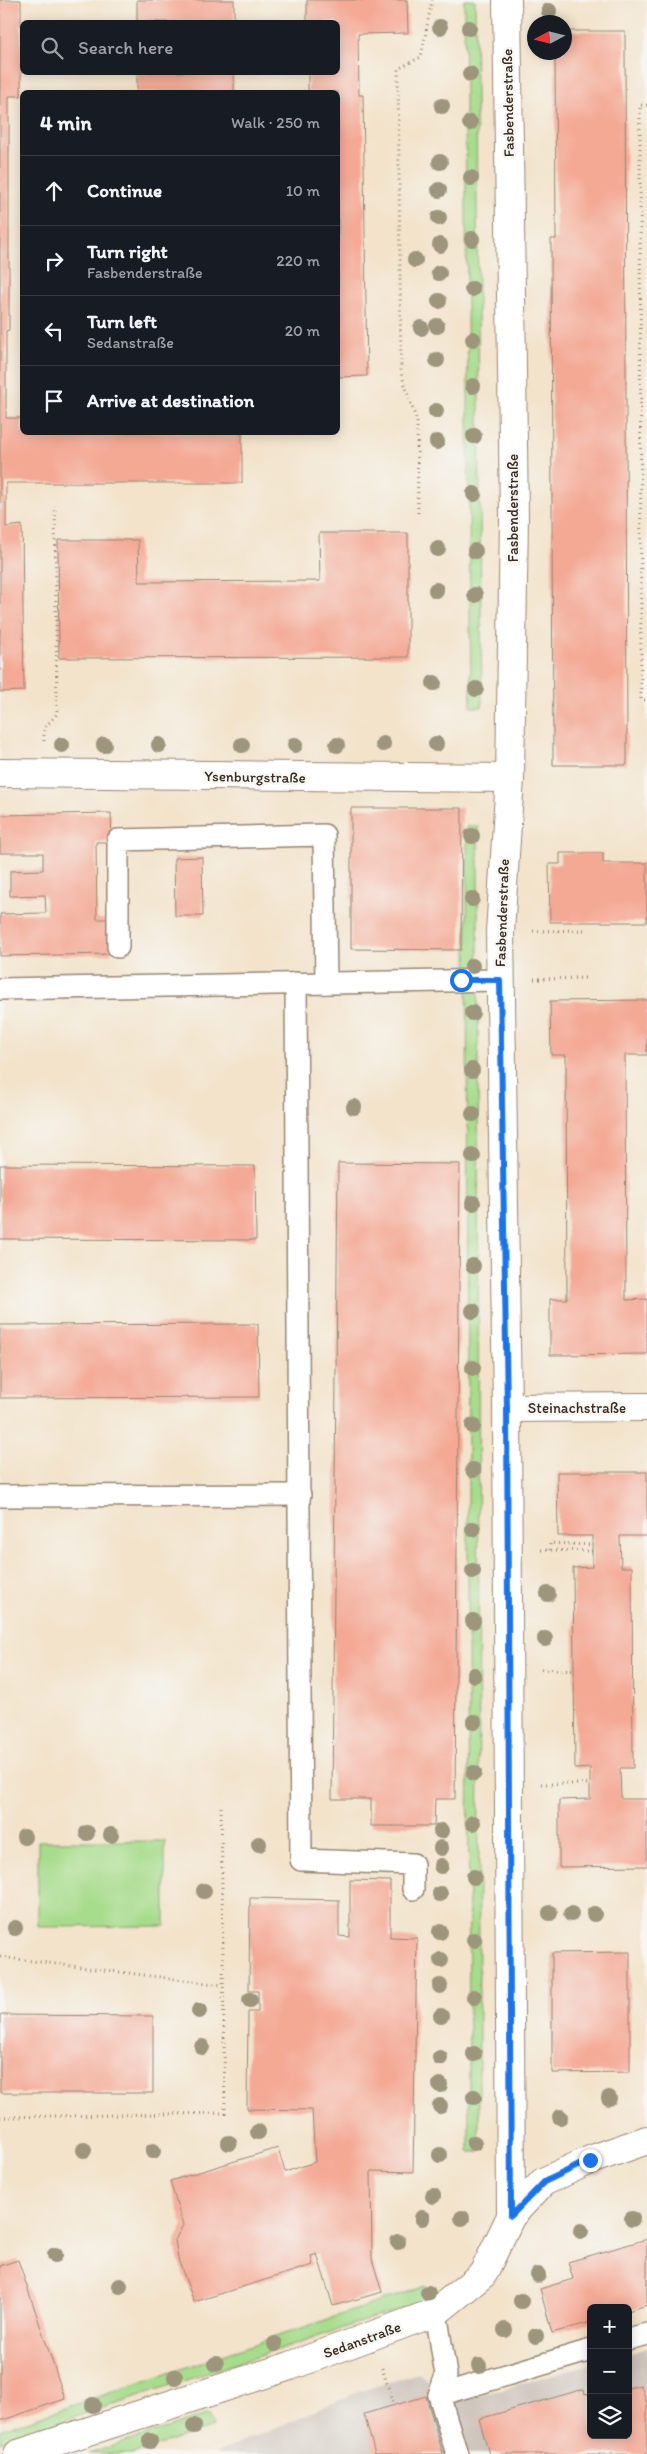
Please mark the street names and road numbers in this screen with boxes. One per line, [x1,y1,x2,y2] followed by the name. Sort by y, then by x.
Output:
[498,49,518,157] street label: Fasbenderstraße
[504,454,522,562] street label: Fasbenderstraße
[204,767,306,787] street label: Ysenburgstraße
[491,858,513,968] street label: Fasbenderstraße
[528,1399,626,1417] street label: Steinachstraße
[321,2318,403,2362] street label: Sedanstraße

